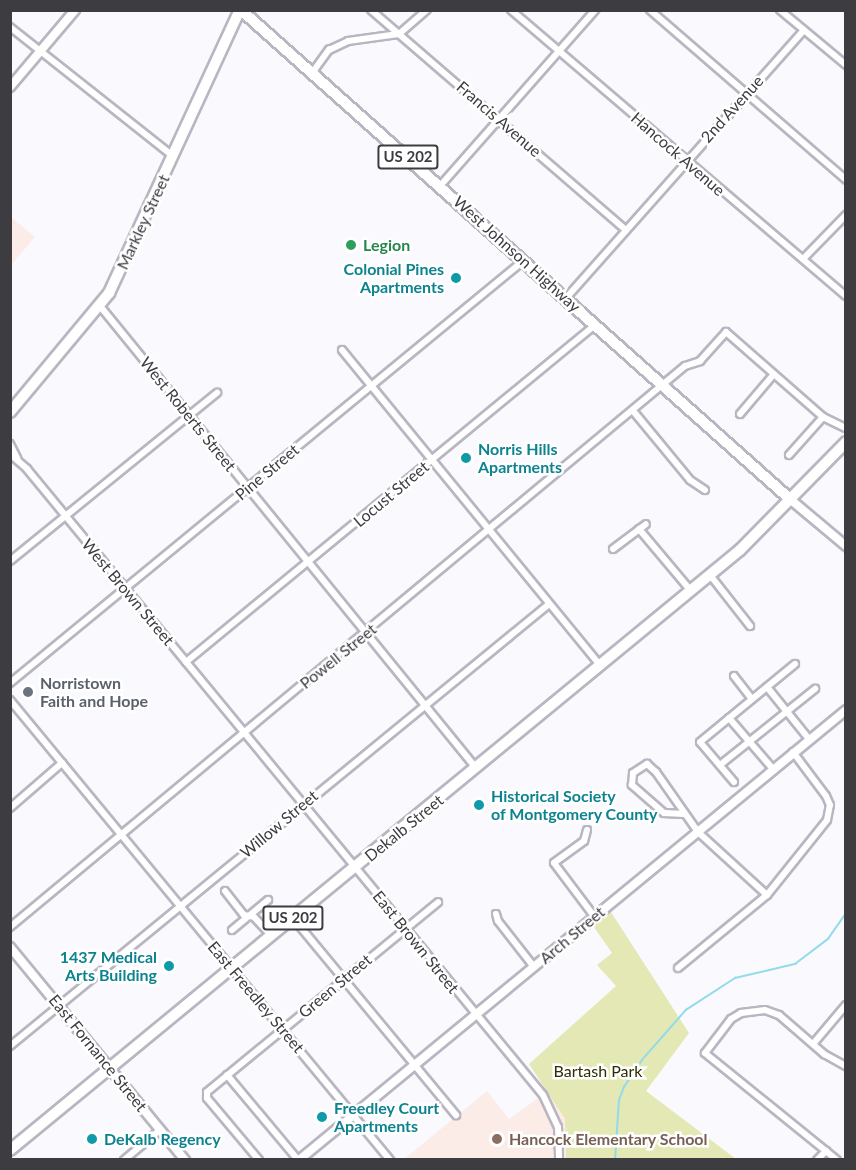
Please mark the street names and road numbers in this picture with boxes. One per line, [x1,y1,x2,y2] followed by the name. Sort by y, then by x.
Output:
[697,71,767,147] street label: 2nd Avenue
[453,77,545,161] street label: Francis Avenue
[627,108,729,200] street label: Hancock Avenue
[376,145,440,169] road number: US 202
[113,171,173,273] street label: Markley Street
[449,192,585,316] street label: West Johnson Highway
[136,353,240,475] street label: West Roberts Street
[231,440,303,504] street label: Pine Street
[350,457,432,531] street label: Locust Street
[78,535,178,649] street label: West Brown Street
[296,619,380,693] street label: Powell Street
[236,786,322,862] street label: Willow Street
[361,790,447,866] street label: Dekalb Street
[369,887,463,997] street label: East Brown Street
[536,902,608,968] street label: Arch Street
[262,906,324,930] road number: US 202
[204,937,308,1057] street label: East Freedley Street
[295,950,375,1022] street label: Green Street
[45,991,151,1115] street label: East Fornance Street

